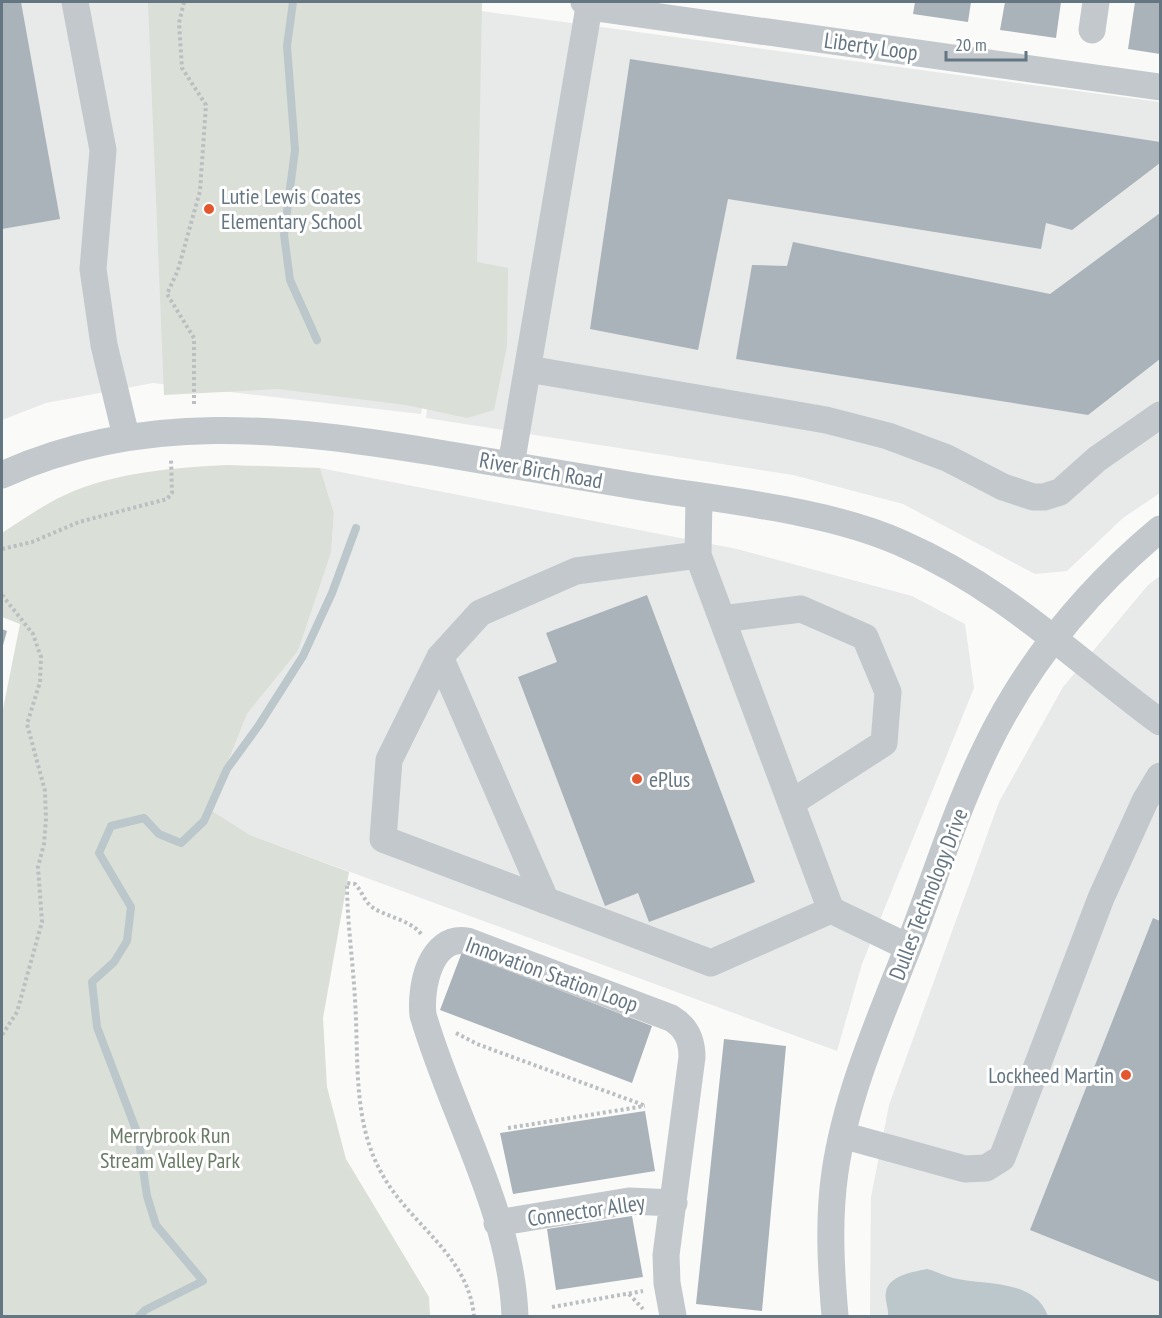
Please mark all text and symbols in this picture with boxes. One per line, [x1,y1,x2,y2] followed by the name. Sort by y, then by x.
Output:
[946,24,1026,62] scale bar
[822,26,920,66] street label: Liberty Loop
[955,33,987,56] text: 20 m
[221,182,363,235] place label: Lutie Lewis Coates Elementary School
[202,202,216,216] marker: Lutie Lewis Coates Elementary School
[477,445,605,495] street label: River Birch Road
[649,765,690,793] place label: ePlus
[630,772,644,786] marker: ePlus
[882,804,974,984] street label: Dulles Technology Drive
[462,930,642,1018] street label: Innovation Station Loop
[988,1061,1114,1089] place label: Lockheed Martin
[1119,1068,1133,1082] marker: Lockheed Martin
[100,1121,240,1174] park label: Merrybrook Run Stream Valley Park
[526,1188,647,1232] street label: Connector Alley

